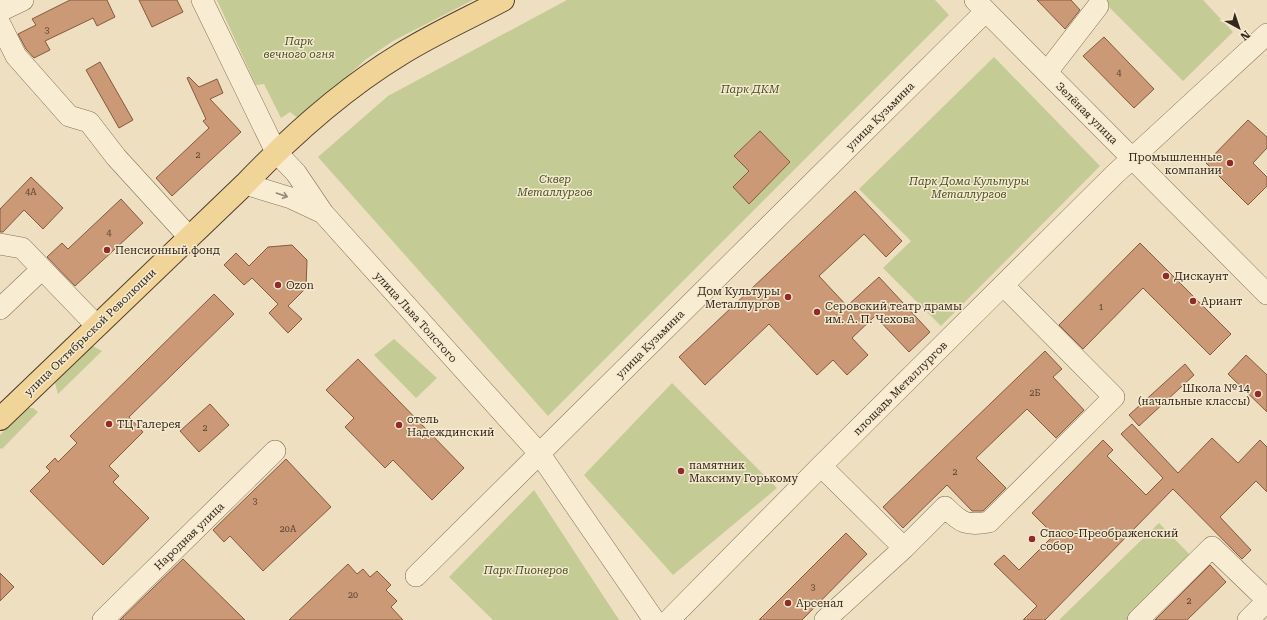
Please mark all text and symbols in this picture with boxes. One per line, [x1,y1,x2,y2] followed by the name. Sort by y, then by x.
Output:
[1219,8,1259,48] north arrow
[44,25,50,35] house number: 3
[1237,28,1253,43] text: N
[263,35,335,61] park label: Парк вечного огня
[1116,68,1122,78] house number: 4
[844,80,917,153] street label: улица Кузьмина
[1053,80,1120,147] street label: Зелёная улица
[720,83,780,96] park label: Парк ДКМ
[195,150,201,160] house number: 2
[1129,151,1222,177] place label: Промышленные компании
[1225,158,1235,168] marker: Промышленные компании
[516,173,593,199] park label: Сквер Металлургов
[908,175,1030,201] park label: Парк Дома Культуры Металлургов
[25,187,37,197] house number: 4А
[276,192,289,199] one-way arrow
[106,228,112,238] house number: 4
[115,244,220,257] place label: Пенсионный фонд
[102,245,112,255] marker: Пенсионный фонд
[22,266,159,399] street label: улица Октябрьской Революции
[372,269,460,365] street label: улица Льва Толстого
[1174,270,1228,283] place label: Дискаунт
[1161,271,1171,281] marker: Дискаунт
[286,279,314,292] place label: Ozon
[273,280,283,290] marker: Ozon
[697,285,780,311] place label: Дом Культуры Металлургов
[783,292,793,302] marker: Дом Культуры Металлургов
[1201,295,1243,308] place label: Ариант
[1188,296,1198,306] marker: Ариант
[825,300,962,326] place label: Серовский театр драмы им. А. П. Чехова
[1098,302,1104,312] house number: 1
[812,307,822,317] marker: Серовский театр драмы им. А. П. Чехова
[614,308,687,381] street label: улица Кузьмина
[851,339,950,438] street label: площадь Металлургов
[1138,382,1251,408] place label: Школа №14 (начальные классы)
[1030,388,1041,398] house number: 2Б
[1253,389,1263,399] marker: Школа №14 (начальные классы)
[407,413,494,439] place label: отель Надеждинский
[117,418,181,431] place label: ТЦ Галерея
[104,419,114,429] marker: ТЦ Галерея
[394,420,404,430] marker: отель Надеждинский
[202,423,208,433] house number: 2
[689,459,799,485] place label: памятник Максиму Горькому
[676,466,686,476] marker: памятник Максиму Горькому
[952,467,958,477] house number: 2
[252,496,258,506] house number: 3
[152,500,227,573] street label: Народная улица
[280,524,297,534] house number: 20А
[1040,527,1178,553] place label: Спасо-Преображенский собор
[1027,534,1037,544] marker: Спасо-Преображенский собор
[483,564,568,577] park label: Парк Пионеров
[810,582,816,592] house number: 3
[348,590,358,600] house number: 20
[1186,596,1192,606] house number: 2
[796,597,843,610] place label: Арсенал
[783,598,793,608] marker: Арсенал

